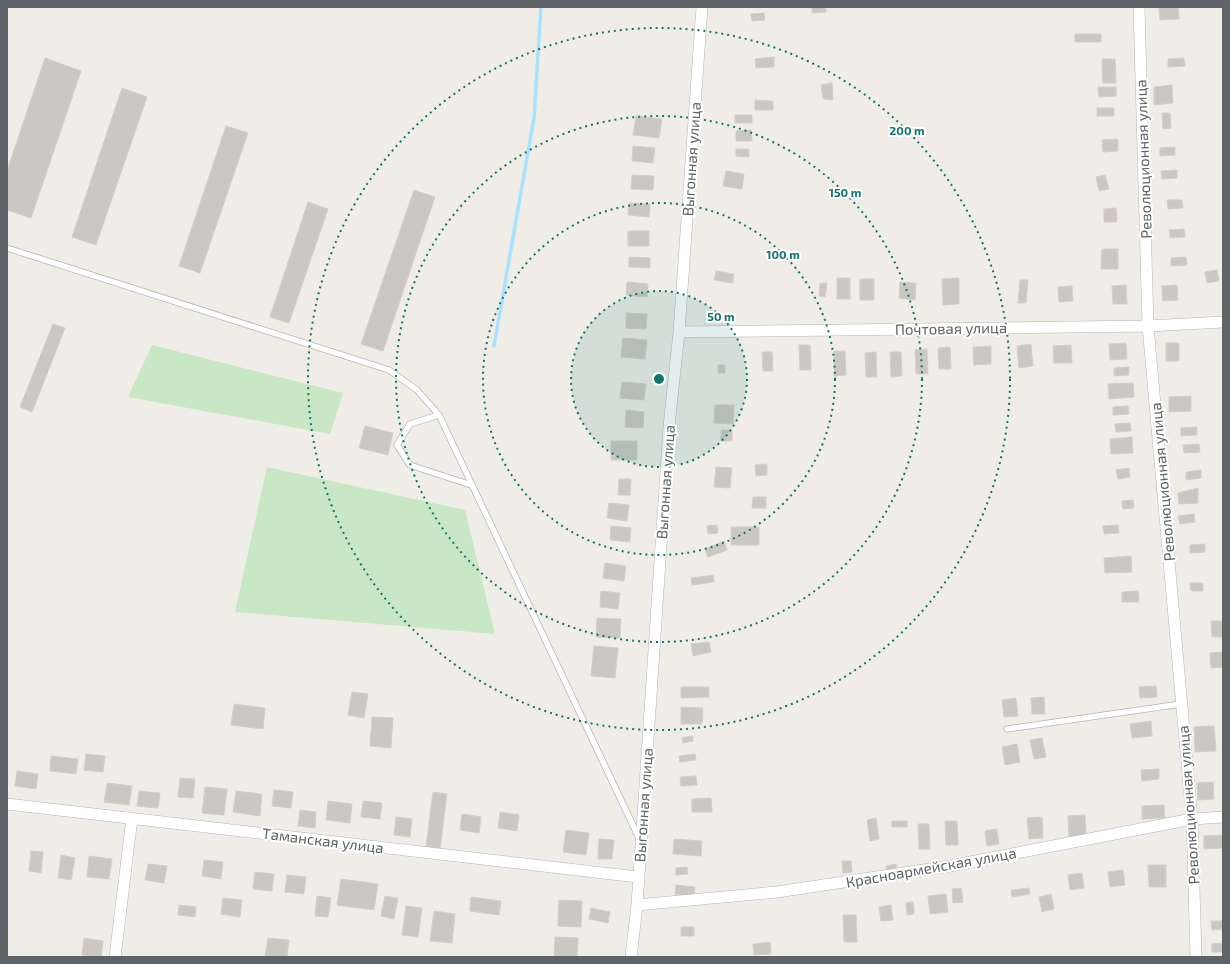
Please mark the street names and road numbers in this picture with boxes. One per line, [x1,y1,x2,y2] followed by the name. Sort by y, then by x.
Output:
[1131,79,1156,239] street label: Революционная улица
[678,101,705,217] street label: Выгонная улица
[895,318,1007,339] street label: Почтовая улица
[1146,402,1179,562] street label: Революционная улица
[652,424,679,540] street label: Выгонная улица
[1173,725,1204,885] street label: Революционная улица
[630,747,657,863] street label: Выгонная улица
[261,824,385,857] street label: Таманская улица
[844,843,1018,892] street label: Красноармейская улица

